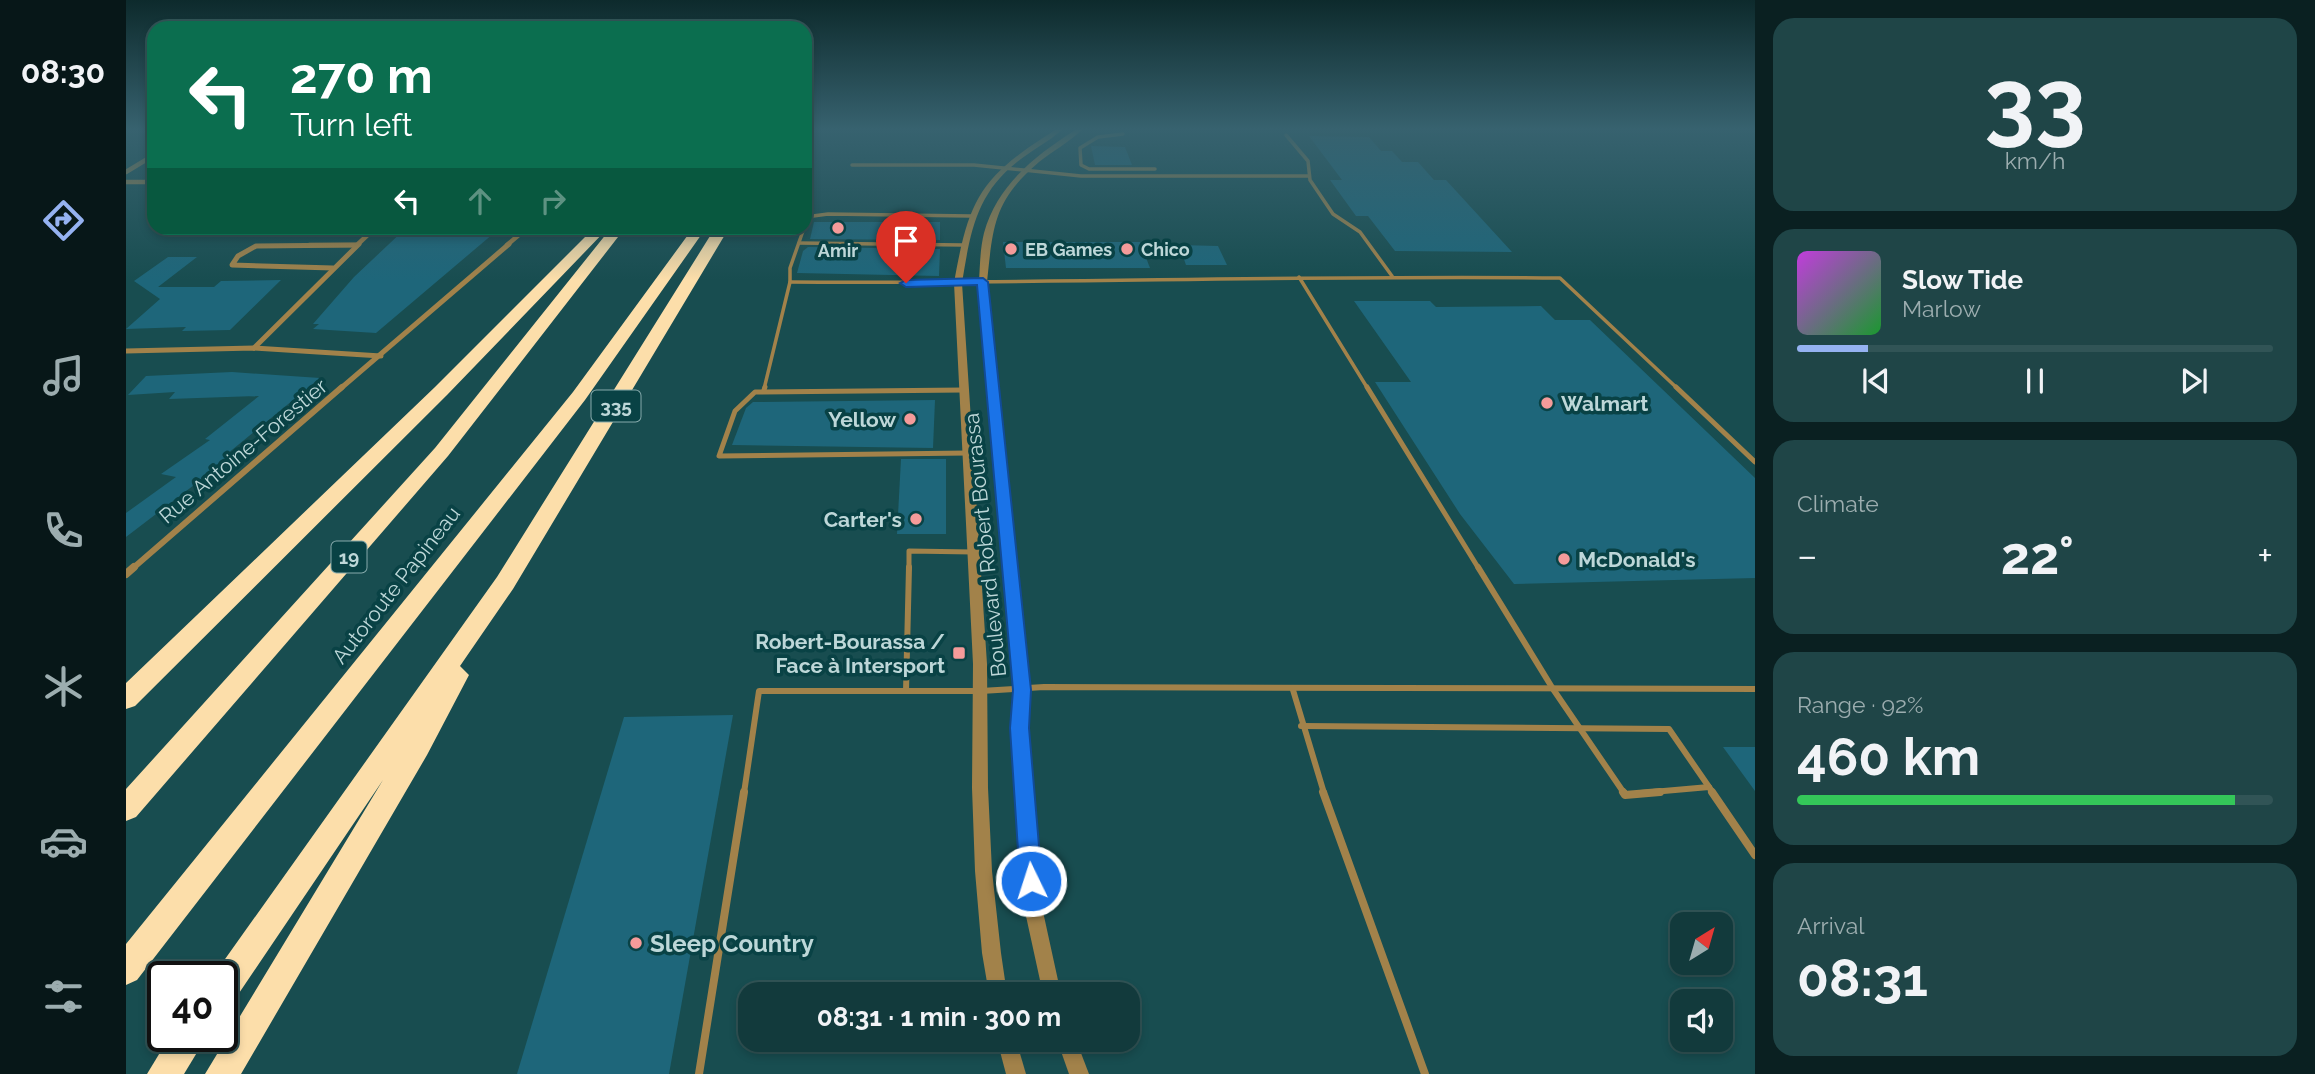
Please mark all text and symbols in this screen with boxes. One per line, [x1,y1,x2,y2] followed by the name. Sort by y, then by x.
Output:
[290,47,433,104] text: 270 m
[1984,48,2086,155] text: 33
[175,49,266,140] icon: left
[21,53,105,90] text: 08:30
[290,106,412,143] text: Turn left
[2005,147,2065,174] text: km/h
[388,182,426,220] icon: left
[461,182,499,220] icon: ahead
[534,182,572,220] icon: right
[39,196,88,245] icon: directions
[876,211,936,283] pin
[830,220,846,236] marker: Amir
[887,222,925,260] icon: arrive
[1025,239,1112,260] place label: EB Games
[1141,239,1190,260] place label: Chico
[818,240,858,261] place label: Amir
[1003,241,1019,257] marker: EB Games
[1119,241,1135,257] marker: Chico
[1902,265,2023,295] text: Slow Tide
[1902,295,1981,322] text: Marlow
[39,351,88,400] icon: music
[1857,362,1895,400] icon: previous
[2016,362,2054,400] icon: pause
[2175,362,2213,400] icon: next
[154,373,333,529] street label: Rue Antoine-Forestier
[592,390,640,422] road number: 335
[1561,391,1648,416] place label: Walmart
[1539,395,1555,411] marker: Walmart
[828,407,896,432] place label: Yellow
[902,411,918,427] marker: Yellow
[959,412,1011,678] street label: Boulevard Robert Bourassa
[1797,490,1879,517] text: Climate
[327,501,465,669] street label: Autoroute Papineau
[39,506,88,555] icon: phone
[824,507,902,532] place label: Carter's
[908,511,924,527] marker: Carter's
[2001,525,2074,586] text: 22°
[1797,533,1817,578] text: −
[2257,533,2273,578] text: +
[332,542,367,572] road number: 19
[1578,547,1696,572] place label: McDonald's
[1556,551,1572,567] marker: McDonald's
[755,629,945,678] place label: Robert-Bourassa / Face à Intersport
[951,645,967,661] marker: Robert-Bourassa / Face à Intersport
[39,662,88,711] icon: climate
[1797,691,1923,718] text: Range · 92%
[1797,726,1980,787] text: 460 km
[39,817,88,866] icon: car
[994,844,1068,918] position arrow
[1670,912,1732,975] north arrow
[1670,912,1733,1052] map controls
[1797,912,1864,939] text: Arrival
[650,929,814,958] place label: Sleep Country
[628,935,644,951] marker: Sleep Country
[1797,947,1928,1008] text: 08:31
[147,961,238,1052] speed limit sign: 40
[39,972,88,1021] icon: filters
[1670,989,1733,1052] button: sound
[817,1002,1061,1032] text: 08:31 · 1 min · 300 m

